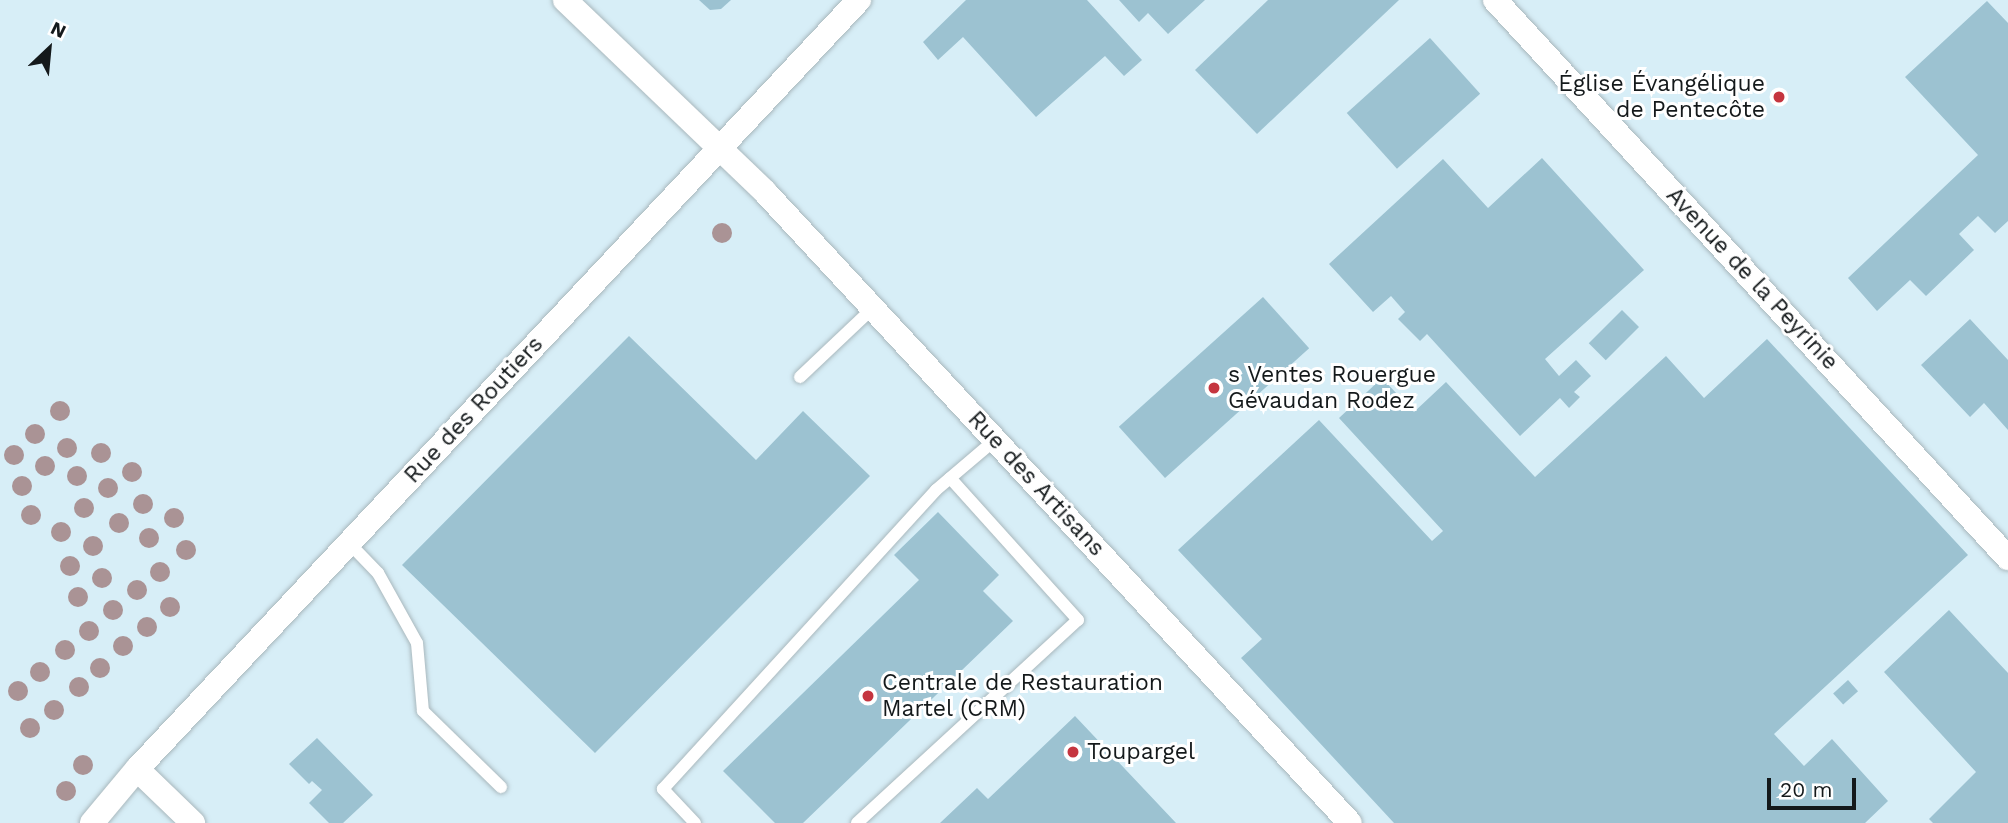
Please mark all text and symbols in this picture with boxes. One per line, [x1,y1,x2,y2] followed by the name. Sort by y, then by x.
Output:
[14,14,84,84] north arrow
[47,16,70,43] text: N
[1558,70,1765,124] place label: Église Évangélique de Pentecôte
[1771,89,1787,105] marker: Église Évangélique de Pentecôte
[1660,182,1844,376] street label: Avenue de la Peyrinie
[399,331,549,489] street label: Rue des Routiers
[1228,361,1437,415] place label: s Ventes Rouergue Gévaudan Rodez
[1206,380,1222,396] marker: s Ventes Rouergue Gévaudan Rodez
[961,405,1111,563] street label: Rue des Artisans
[882,669,1163,723] place label: Centrale de Restauration Martel (CRM)
[860,688,876,704] marker: Centrale de Restauration Martel (CRM)
[1087,738,1195,766] place label: Toupargel
[1065,744,1081,760] marker: Toupargel
[1770,764,1859,808] scale bar
[1780,777,1832,802] text: 20 m

